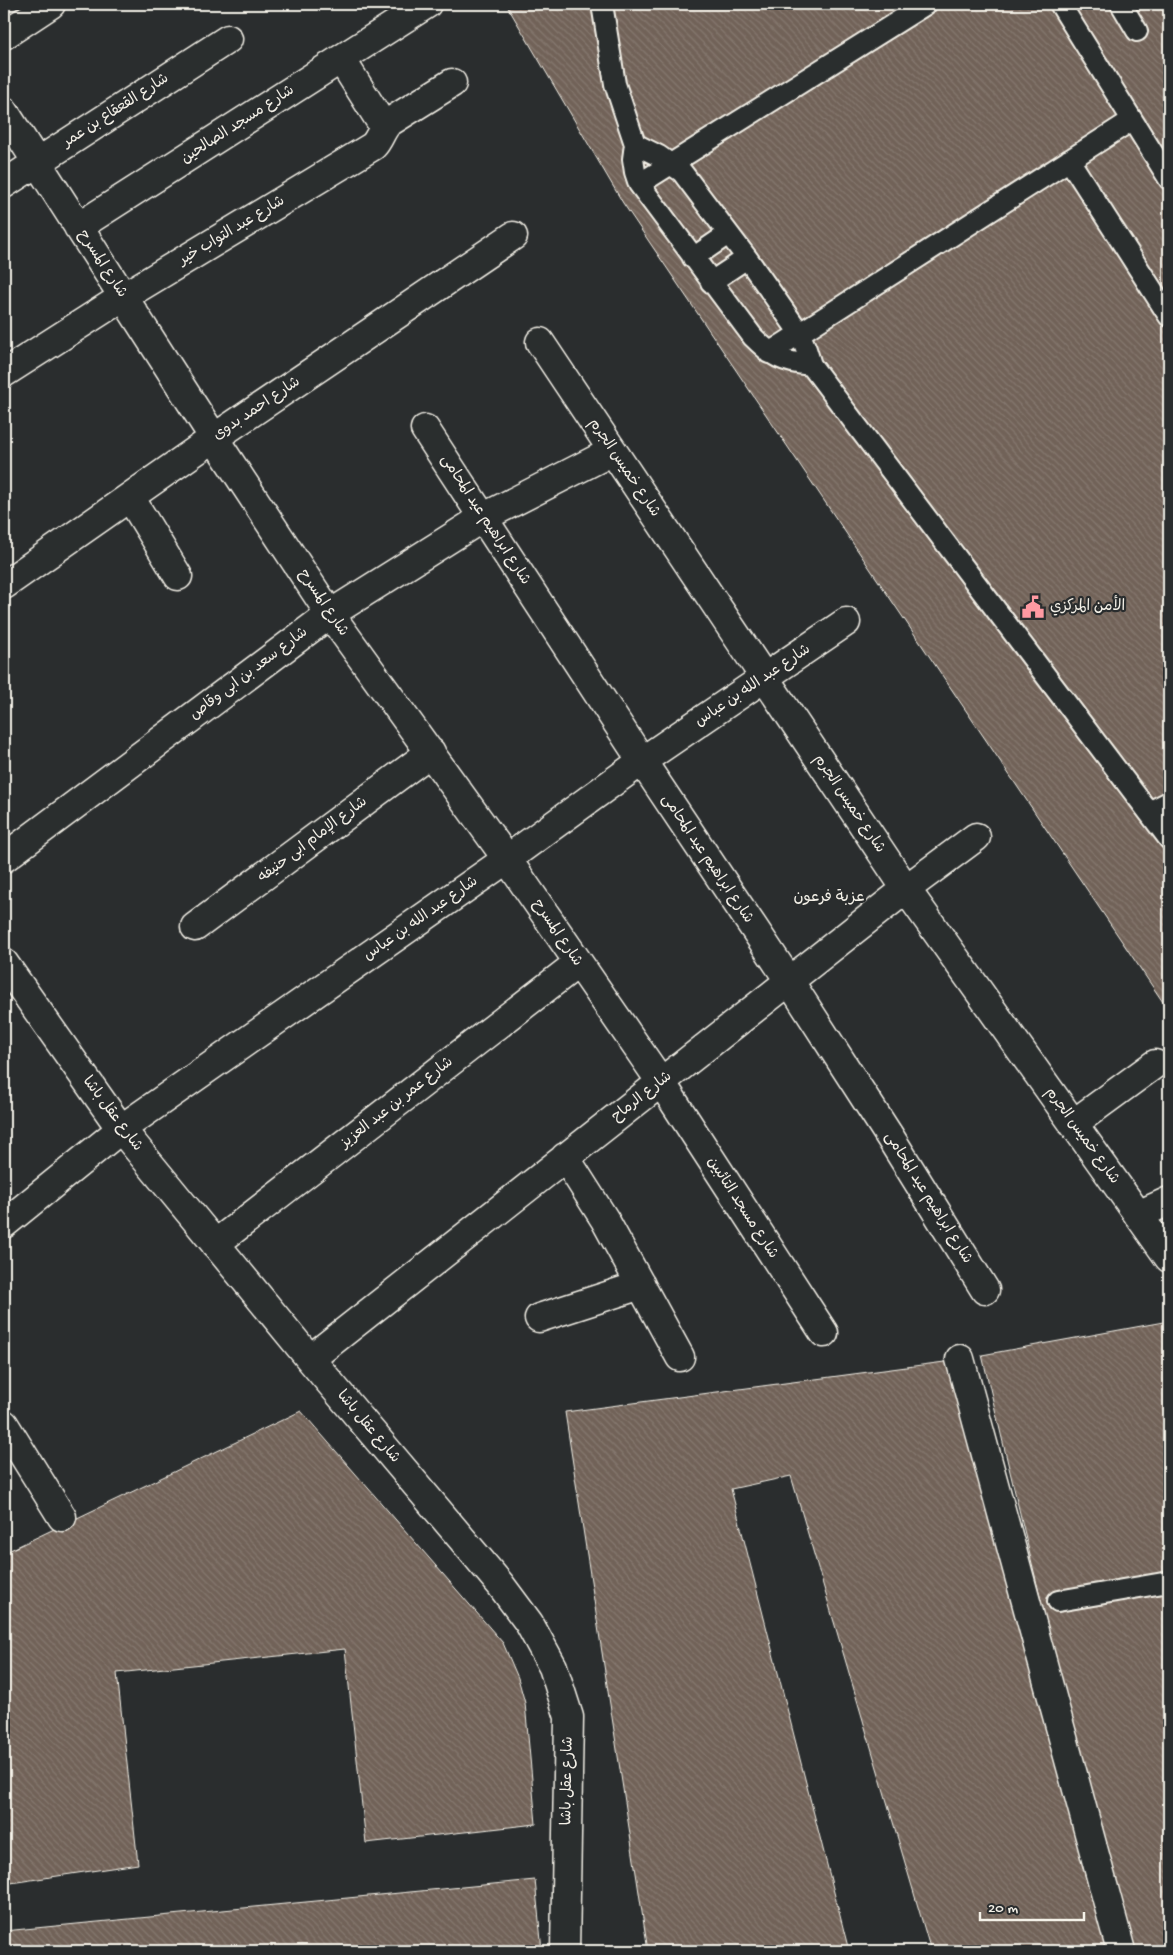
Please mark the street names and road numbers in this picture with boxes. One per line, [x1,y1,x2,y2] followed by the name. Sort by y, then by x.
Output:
[58,70,172,153] street label: شارع القعقاع بن عمر
[178,82,298,168] street label: شارع مسجد الصالحين
[174,192,288,271] street label: شارع عبد التواب خير
[73,227,131,301] street label: شارع المسرح
[210,373,304,445] street label: شارع احمد بدوى
[584,415,664,521] street label: شارع خميس الجرم
[435,451,534,589] street label: شارع ابراهيم عيد المحامى
[294,566,352,640] street label: شارع المسرح
[186,624,312,724] street label: شارع سعد بن ابى وقاص
[692,641,814,731] street label: شارع عبد الله بن عباس
[809,751,889,857] street label: شارع خميس الجرم
[656,791,757,928] street label: شارع ابراهيم عيد المحامى
[255,793,371,887] street label: شارع الإمام ابى حنيفه
[360,873,482,965] street label: شارع عبد الله بن عباس
[528,896,586,970] street label: شارع المسرح
[335,1053,457,1154] street label: شارع عمر بن عبد العزيز
[608,1068,676,1126] street label: شارع الرماح
[78,1073,146,1155] street label: شارع عقل باشا
[1041,1084,1123,1188] street label: شارع خميس الجرم
[879,1129,976,1268] street label: شارع ابراهيم عيد المحامى
[702,1154,782,1262] street label: شارع مسجد التائبين
[332,1387,404,1467] street label: شارع عقل باشا
[558,1736,578,1826] street label: شارع عقل باشا

